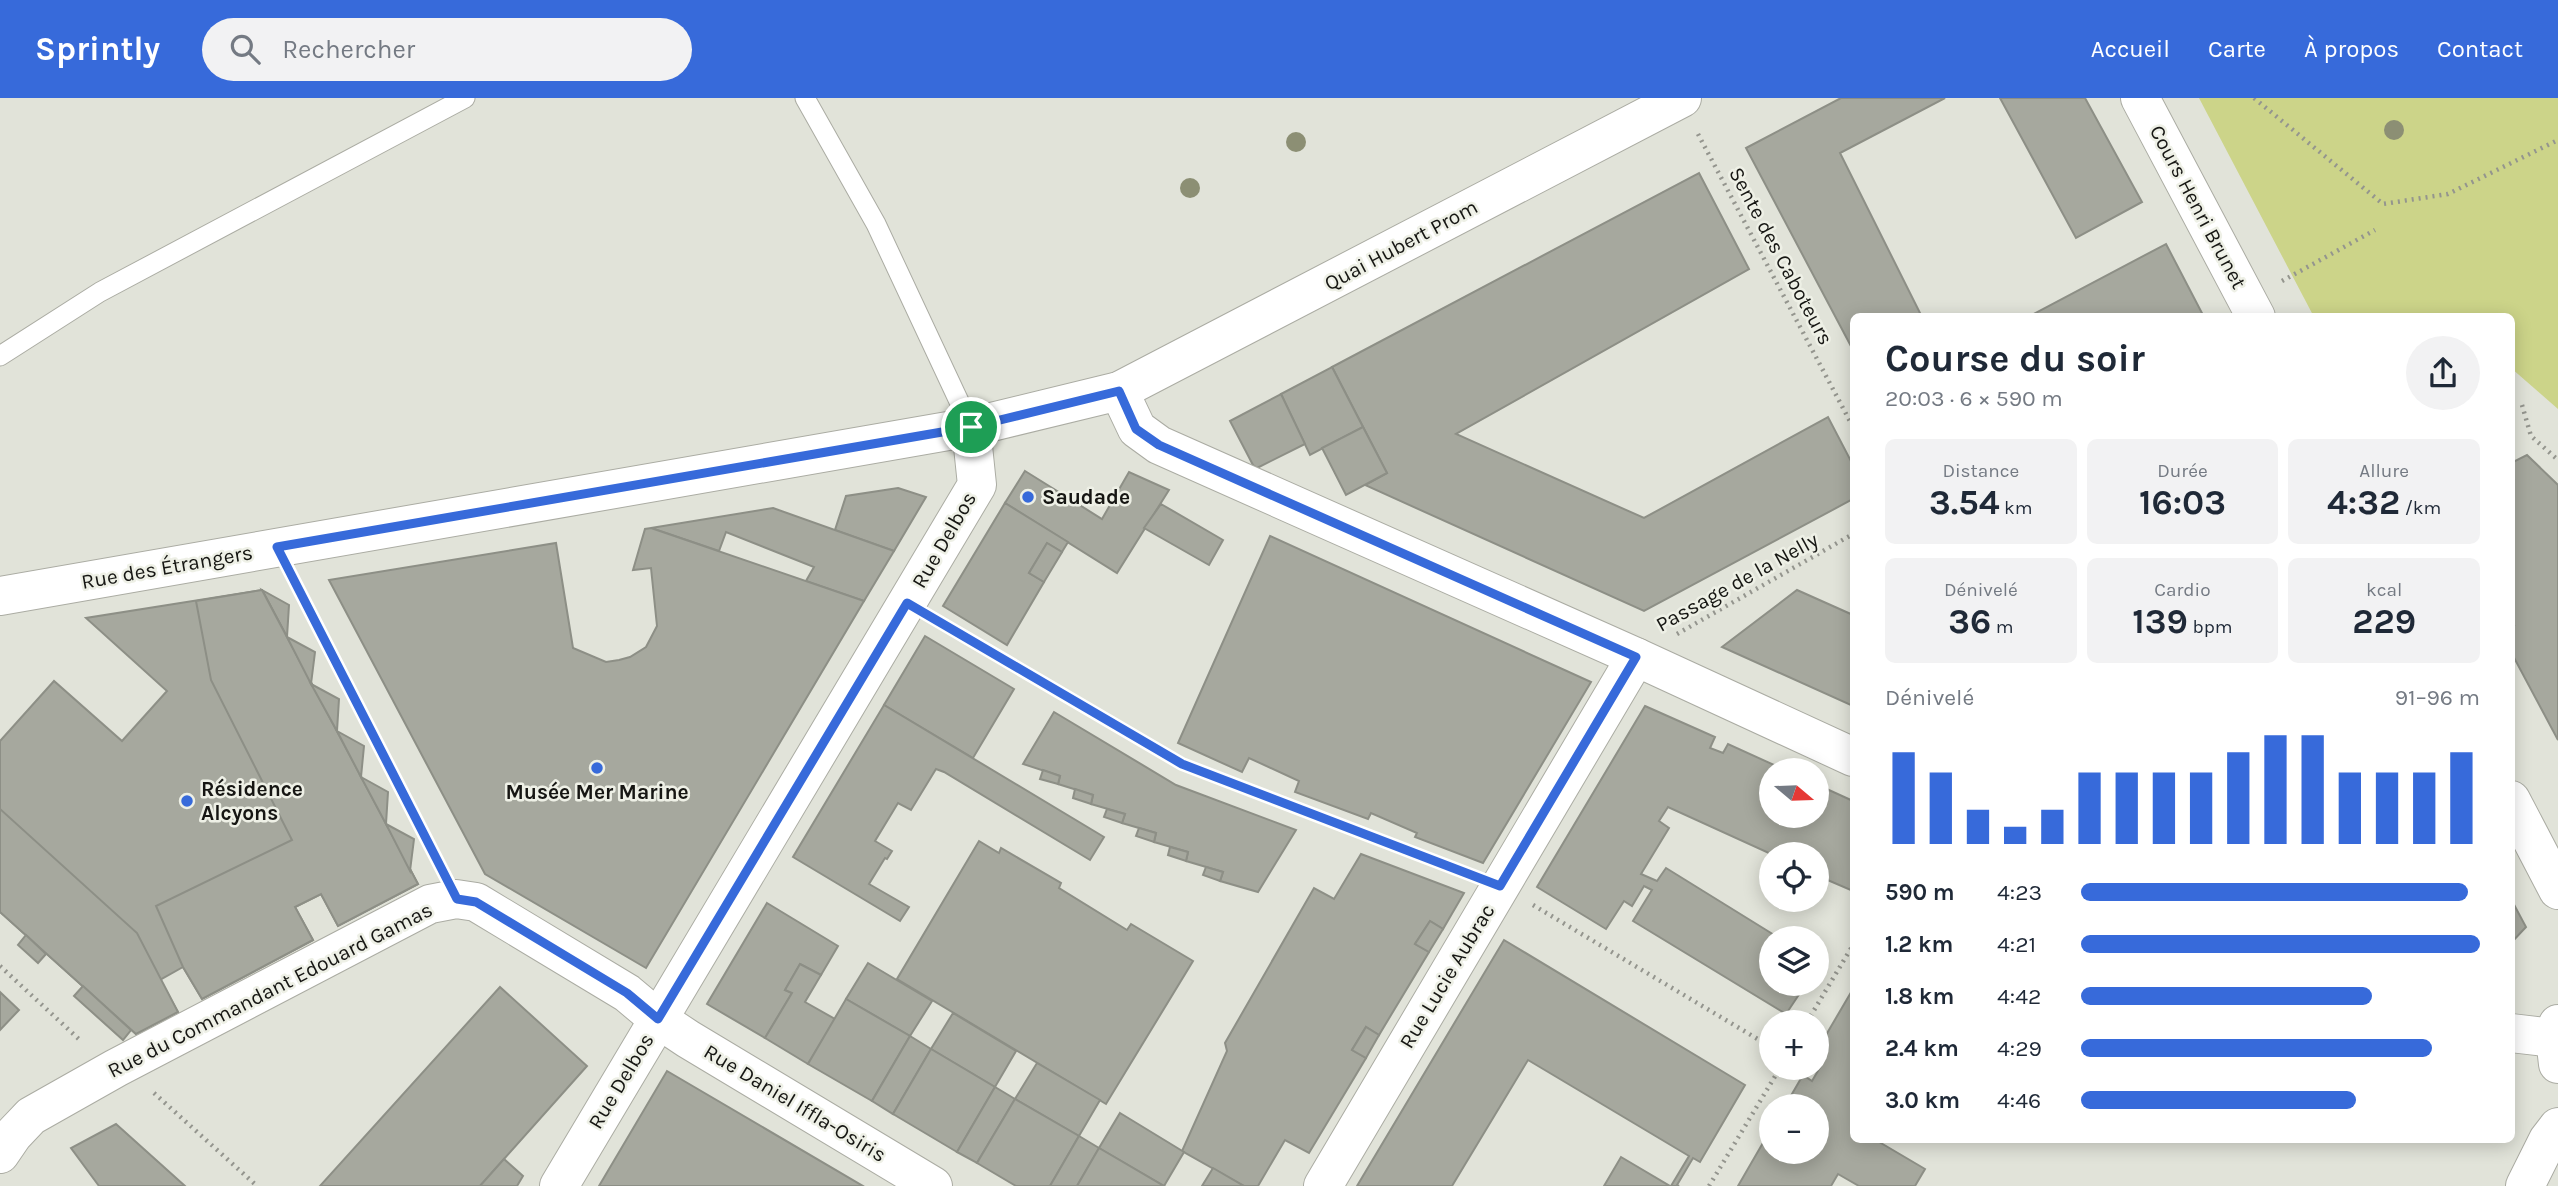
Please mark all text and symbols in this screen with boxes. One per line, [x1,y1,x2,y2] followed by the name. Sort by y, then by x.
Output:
[202,18,692,81] search box
[35,30,160,68] text: Sprintly
[226,30,264,68] icon: search
[282,34,415,65] text: Rechercher
[2091,35,2170,63] text: Accueil
[2208,35,2266,63] text: Carte
[2304,35,2399,63] text: À propos
[2437,35,2523,63] text: Contact
[2145,121,2251,293] street label: Cours Henri Brunet
[1724,163,1838,349] street label: Sente des Caboteurs
[1320,194,1482,296] street label: Quai Hubert Prom
[1885,336,2145,381] text: Course du soir
[2406,336,2480,410] button: share
[1885,385,2063,412] text: 20:03 · 6 × 590 m
[941,397,1001,457] pin
[952,408,990,446] icon: arrive
[1942,460,2019,482] text: Distance
[2157,460,2208,482] text: Durée
[2359,460,2409,482] text: Allure
[1929,482,2000,523] text: 3.54
[2139,482,2226,523] text: 16:03
[2327,482,2400,523] text: 4:32
[1042,485,1130,509] place label: Saudade
[907,488,981,592] street label: Rue Delbos
[1020,489,1036,505] marker: Saudade
[2000,497,2033,519] text: km
[2400,497,2441,519] text: /km
[1652,527,1823,637] street label: Passage de la Nelly
[80,540,254,594] street label: Rue des Étrangers
[1944,579,2018,601] text: Dénivelé
[2154,579,2211,601] text: Cardio
[2366,579,2402,601] text: kcal
[1948,601,1991,642] text: 36
[2132,601,2188,642] text: 139
[2352,601,2416,642] text: 229
[1991,616,2013,638] text: m
[2188,616,2233,638] text: bpm
[1885,684,1974,711] text: Dénivelé
[2395,684,2480,711] text: 91–96 m
[1759,758,1829,828] north arrow
[1759,758,1829,1164] map controls
[589,760,605,776] marker: Musée Mer Marine
[201,777,303,825] place label: Résidence Alcyons
[505,780,689,804] place label: Musée Mer Marine
[179,793,195,809] marker: Résidence Alcyons
[1759,842,1829,912] button: locate
[1885,879,1955,906] text: 590 m
[1997,879,2042,906] text: 4:23
[104,897,436,1083] street label: Rue du Commandant Edouard Gamas
[1394,900,1500,1052] street label: Rue Lucie Aubrac
[1759,926,1829,996] button: layers
[1885,931,1953,958] text: 1.2 km
[1997,931,2036,958] text: 4:21
[1885,983,1954,1010] text: 1.8 km
[1997,983,2041,1010] text: 4:42
[1759,1010,1829,1080] button: +
[583,1029,659,1133] street label: Rue Delbos
[1885,1035,1959,1062] text: 2.4 km
[1997,1035,2042,1062] text: 4:29
[700,1039,890,1167] street label: Rue Daniel Iffla-Osiris
[1885,1087,1960,1114] text: 3.0 km
[1997,1087,2041,1114] text: 4:46
[1759,1094,1829,1164] button: −

